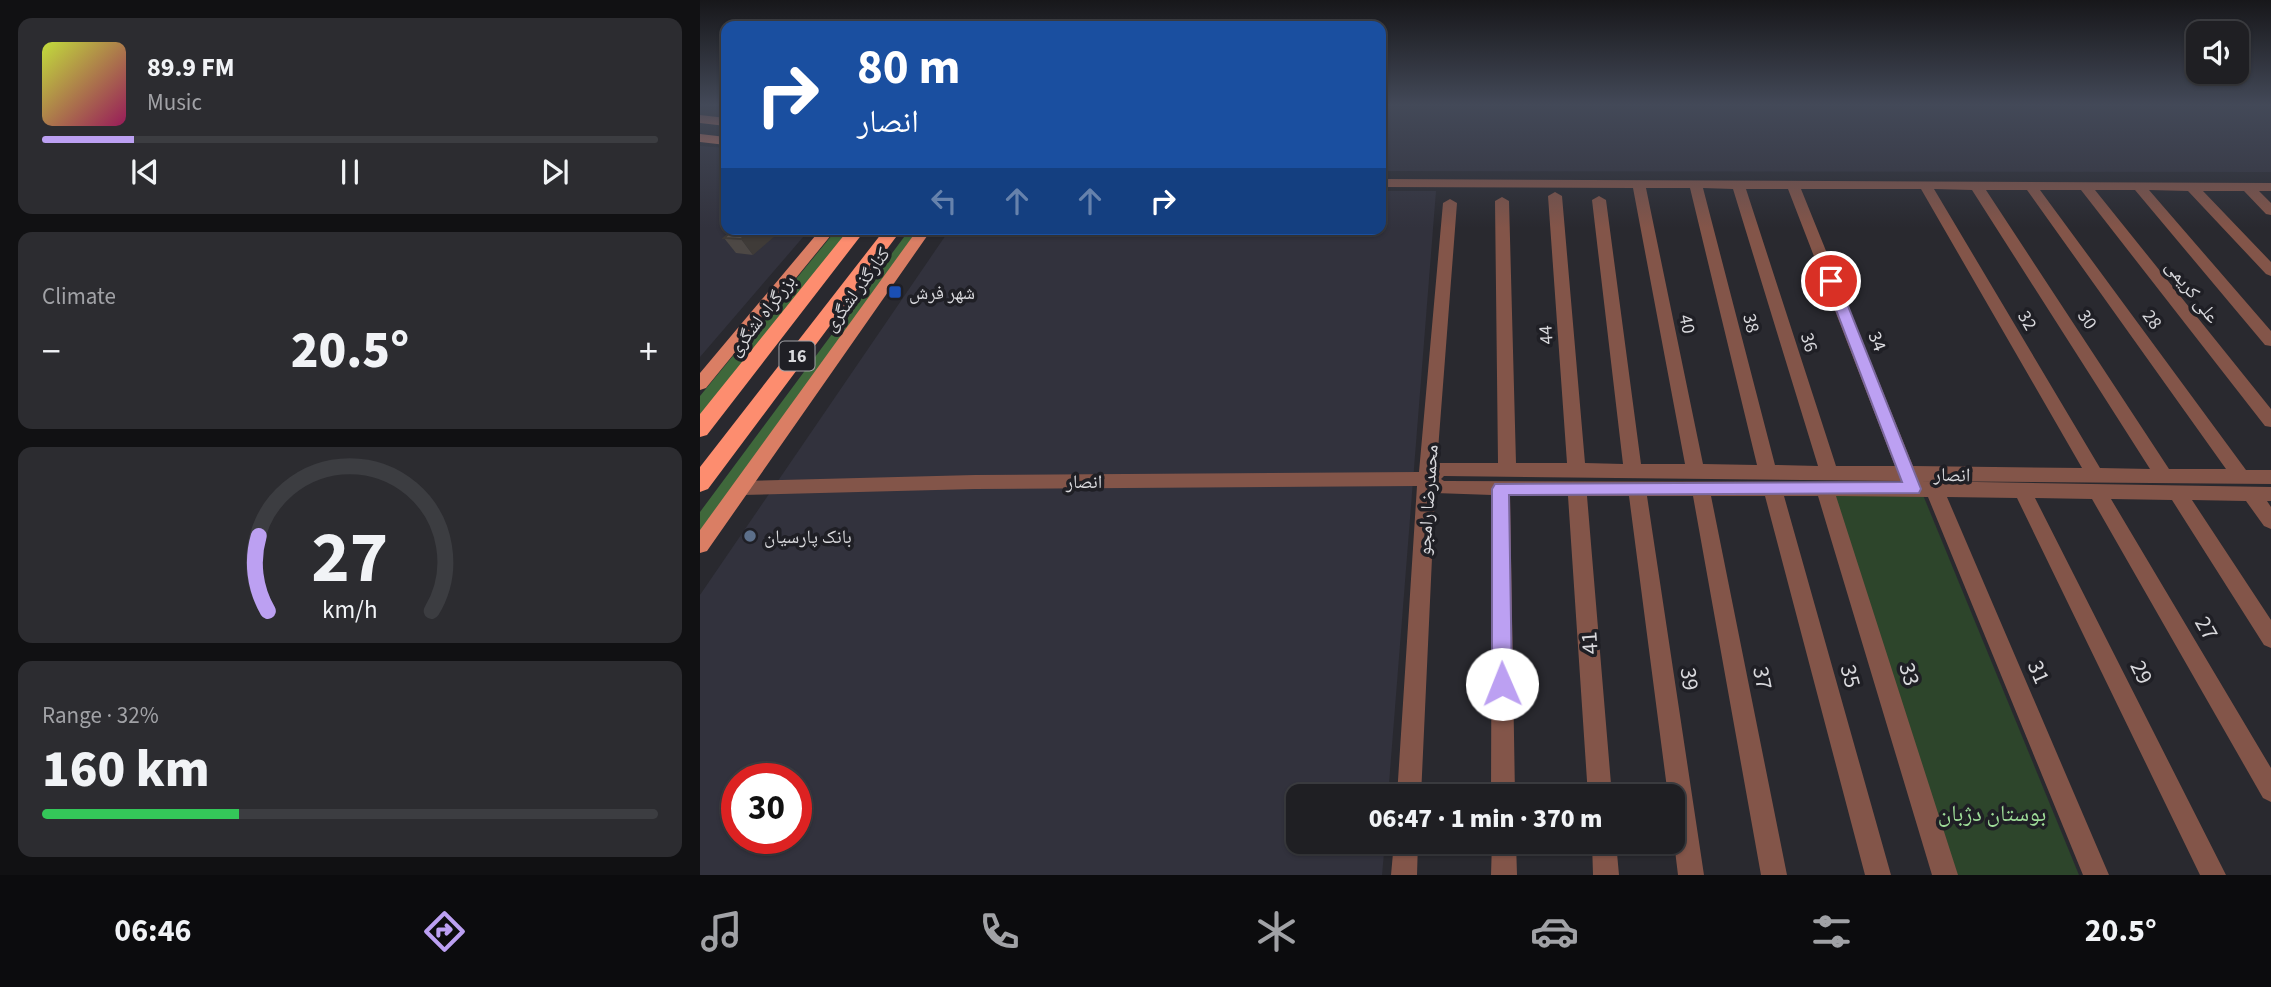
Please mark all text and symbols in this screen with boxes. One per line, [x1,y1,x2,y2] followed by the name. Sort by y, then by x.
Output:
[2186,21,2249,84] map controls
[2186,21,2249,84] button: sound
[857,33,961,103] text: 80 m
[147,49,235,86] text: 89.9 FM
[742,49,833,140] icon: right
[147,86,202,119] text: Music
[857,99,919,145] text: انصار
[126,153,164,191] icon: previous
[331,153,369,191] icon: pause
[536,153,574,191] icon: next
[925,182,963,220] icon: left
[998,182,1036,220] icon: ahead
[1071,182,1109,220] icon: ahead
[1144,182,1182,220] icon: right
[817,242,897,338] street label: کنارگذر لشگری
[1801,251,1861,311] pin
[2158,254,2226,330] street label: علی کریمی
[1812,262,1850,300] icon: arrive
[722,270,803,362] street label: بزرگراه لشگری
[42,280,116,313] text: Climate
[909,280,975,307] place label: شهر فرش
[887,284,903,300] marker: شهر فرش
[2135,304,2168,335] street label: 28
[2070,305,2103,335] street label: 30
[2010,306,2043,336] street label: 32
[1735,311,1766,336] street label: 38
[1671,312,1702,336] street label: 40
[291,314,409,388] text: 20.5°
[42,325,61,379] text: −
[639,325,658,379] text: +
[1532,325,1561,345] street label: 44
[1861,328,1893,355] street label: 34
[1793,329,1824,356] street label: 36
[780,342,814,370] road number: 16
[1411,444,1446,556] street label: محمدرضا رامجو
[1932,462,1971,489] street label: انصار
[1065,469,1102,496] street label: انصار
[312,506,388,610] text: 27
[764,524,852,551] place label: بانک پارسیان
[742,528,758,544] marker: بانک پارسیان
[322,591,378,627] text: km/h
[2187,610,2227,646] street label: 27
[1572,630,1607,656] street label: 41
[1465,647,1539,721] position arrow
[2019,655,2058,689] street label: 31
[2122,655,2161,690] street label: 29
[1890,658,1929,690] street label: 33
[1832,661,1869,691] street label: 35
[1744,664,1781,692] street label: 37
[1672,665,1707,693] street label: 39
[42,699,159,732] text: Range · 32%
[42,733,210,807] text: 160 km
[721,763,812,854] speed limit sign: 30
[1938,797,2046,830] park label: بوستان دژبان
[1369,800,1602,837] text: 06:47 · 1 min · 370 m
[420,907,469,956] icon: directions
[697,907,746,956] icon: music
[975,907,1024,956] icon: phone
[1252,907,1301,956] icon: climate
[1530,907,1579,956] icon: car
[1807,907,1856,956] icon: filters
[114,908,191,954] text: 06:46
[2085,908,2157,954] text: 20.5°

